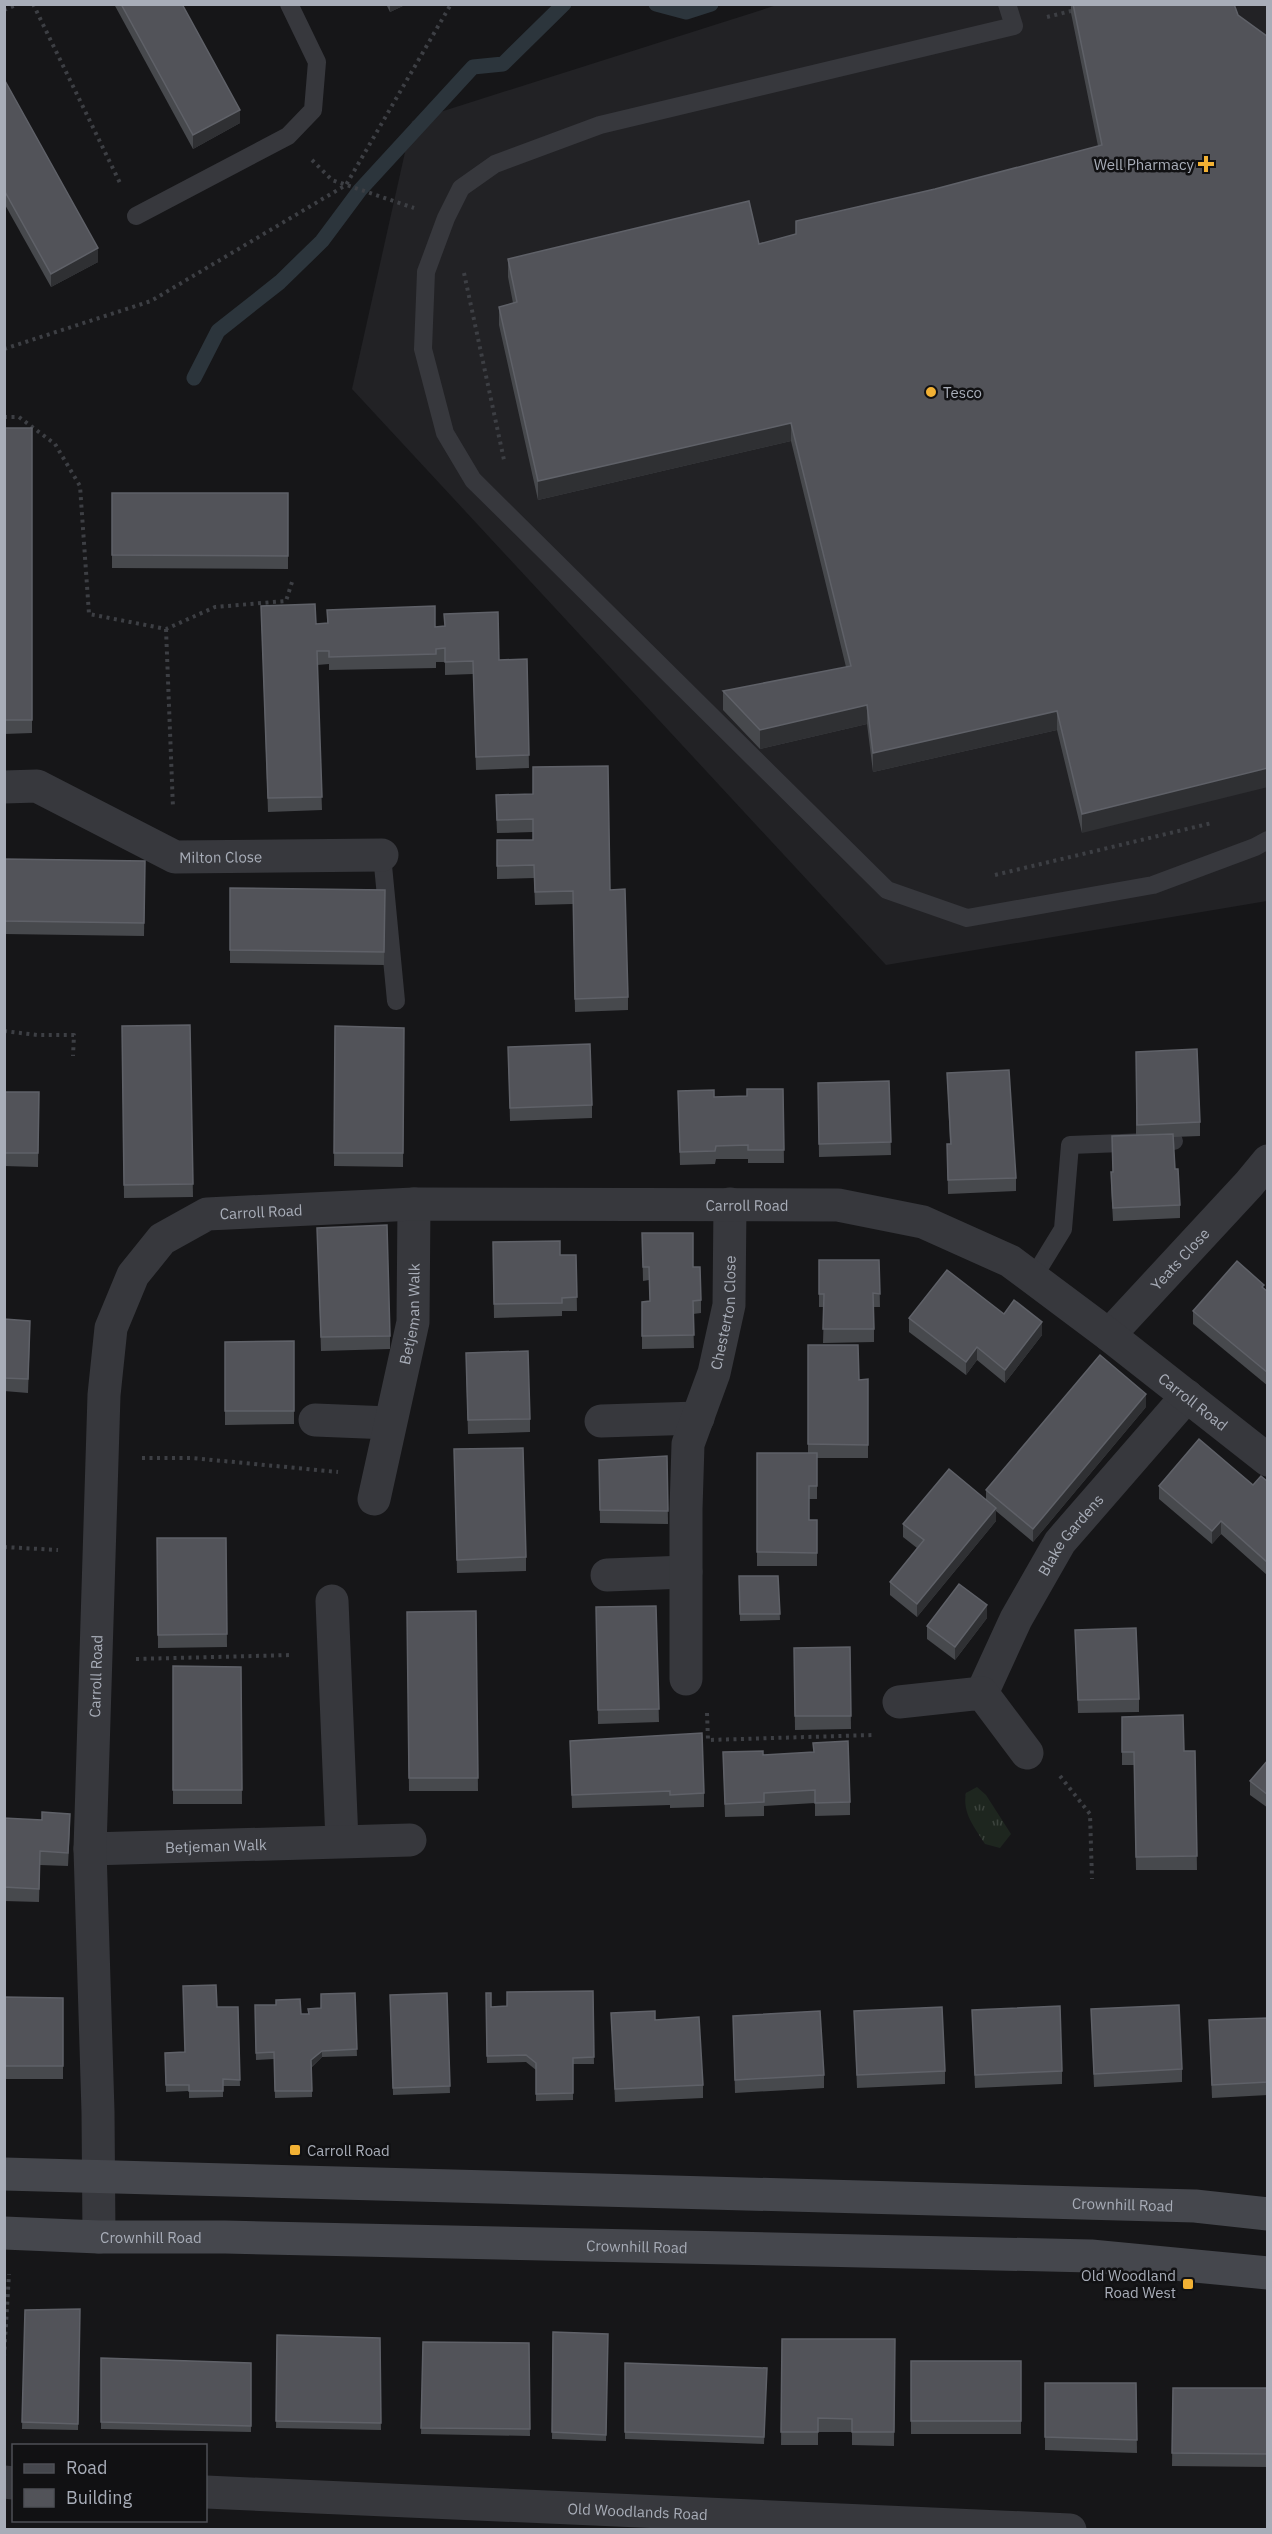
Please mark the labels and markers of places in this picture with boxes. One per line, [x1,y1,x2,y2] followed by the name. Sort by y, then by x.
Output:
[1094,155,1195,174] place label: Well Pharmacy
[1199,157,1213,171] marker: Well Pharmacy
[943,383,982,402] place label: Tesco
[924,385,938,399] marker: Tesco
[307,2141,390,2160] place label: Carroll Road
[288,2143,302,2157] marker: Carroll Road
[1081,2266,1176,2302] place label: Old Woodland Road West
[1181,2277,1195,2291] marker: Old Woodland Road West

